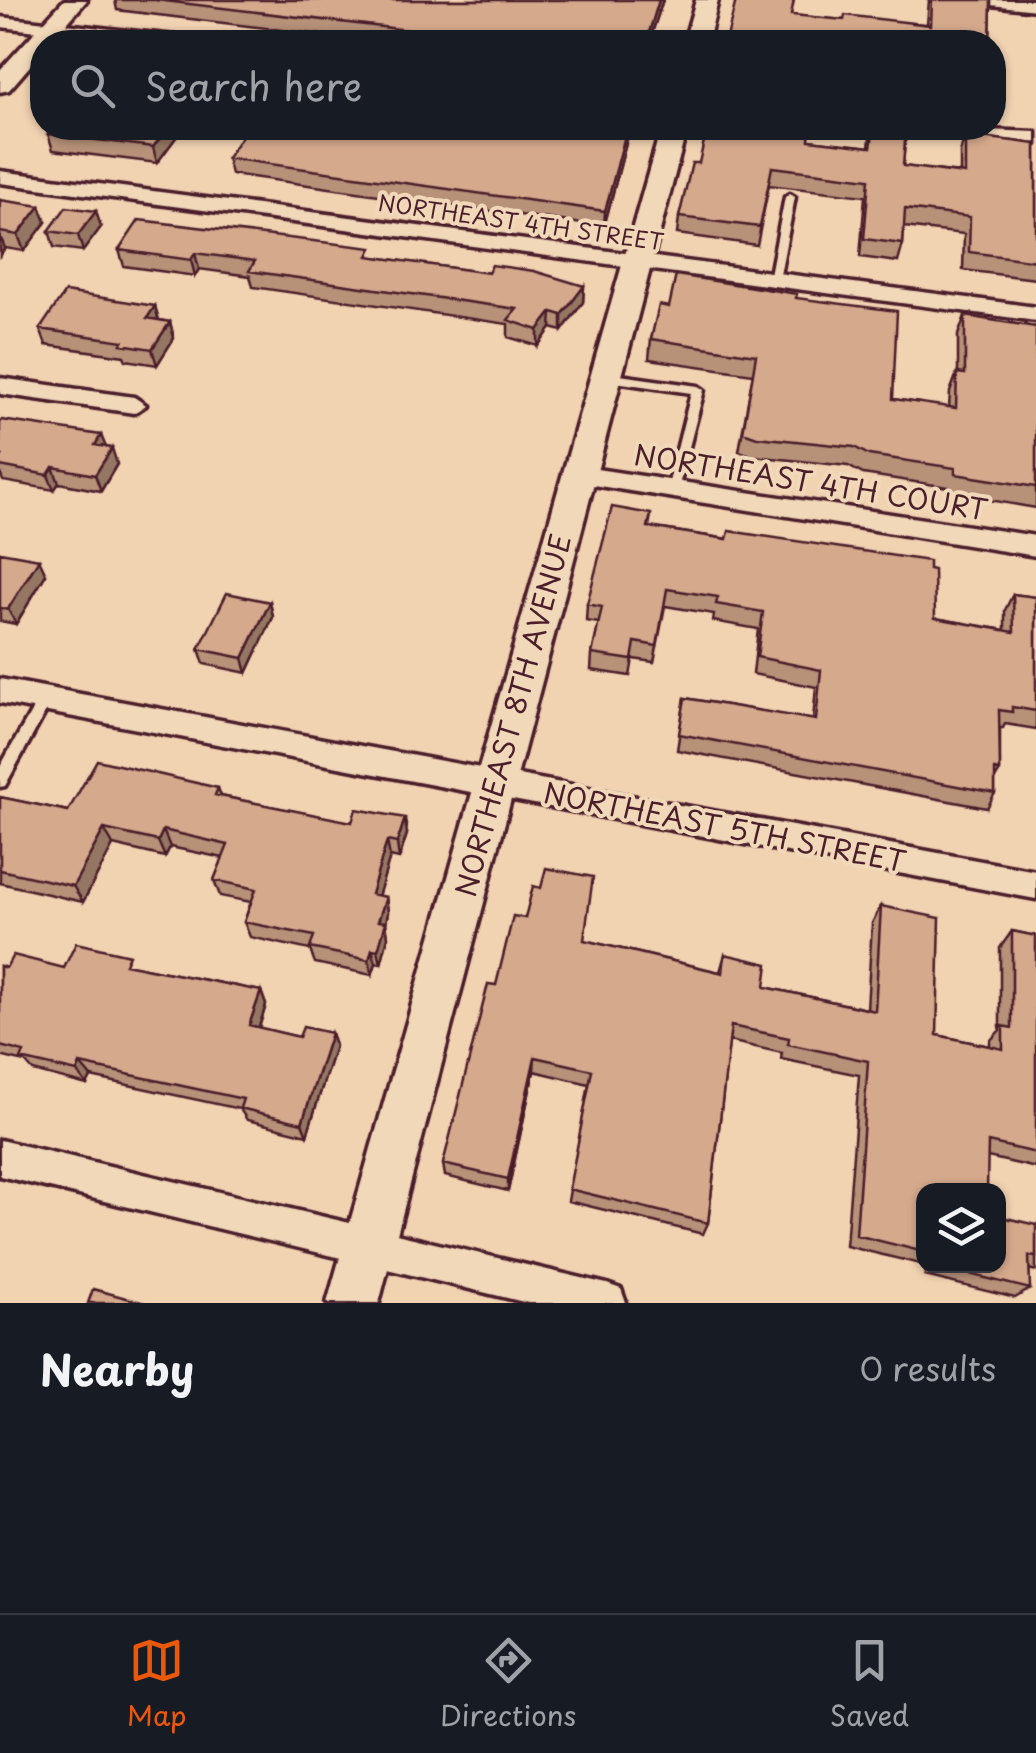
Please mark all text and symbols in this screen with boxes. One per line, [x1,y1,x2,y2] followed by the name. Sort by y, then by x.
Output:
[30,30,1006,140] search box
[145,57,362,114] text: Search here
[65,58,120,113] icon: search
[376,185,666,257] street label: NORTHEAST 4TH STREET
[631,432,991,530] street label: NORTHEAST 4TH COURT
[443,529,581,901] street label: NORTHEAST 8TH AVENUE
[540,770,910,882] street label: NORTHEAST 5TH STREET
[916,1183,1006,1273] map controls
[916,1183,1006,1273] button: layers
[40,1337,194,1400] text: Nearby
[860,1344,996,1392] text: 0 results
[127,1633,187,1736] tab: Map
[440,1633,576,1736] tab: Directions
[830,1633,909,1736] tab: Saved

